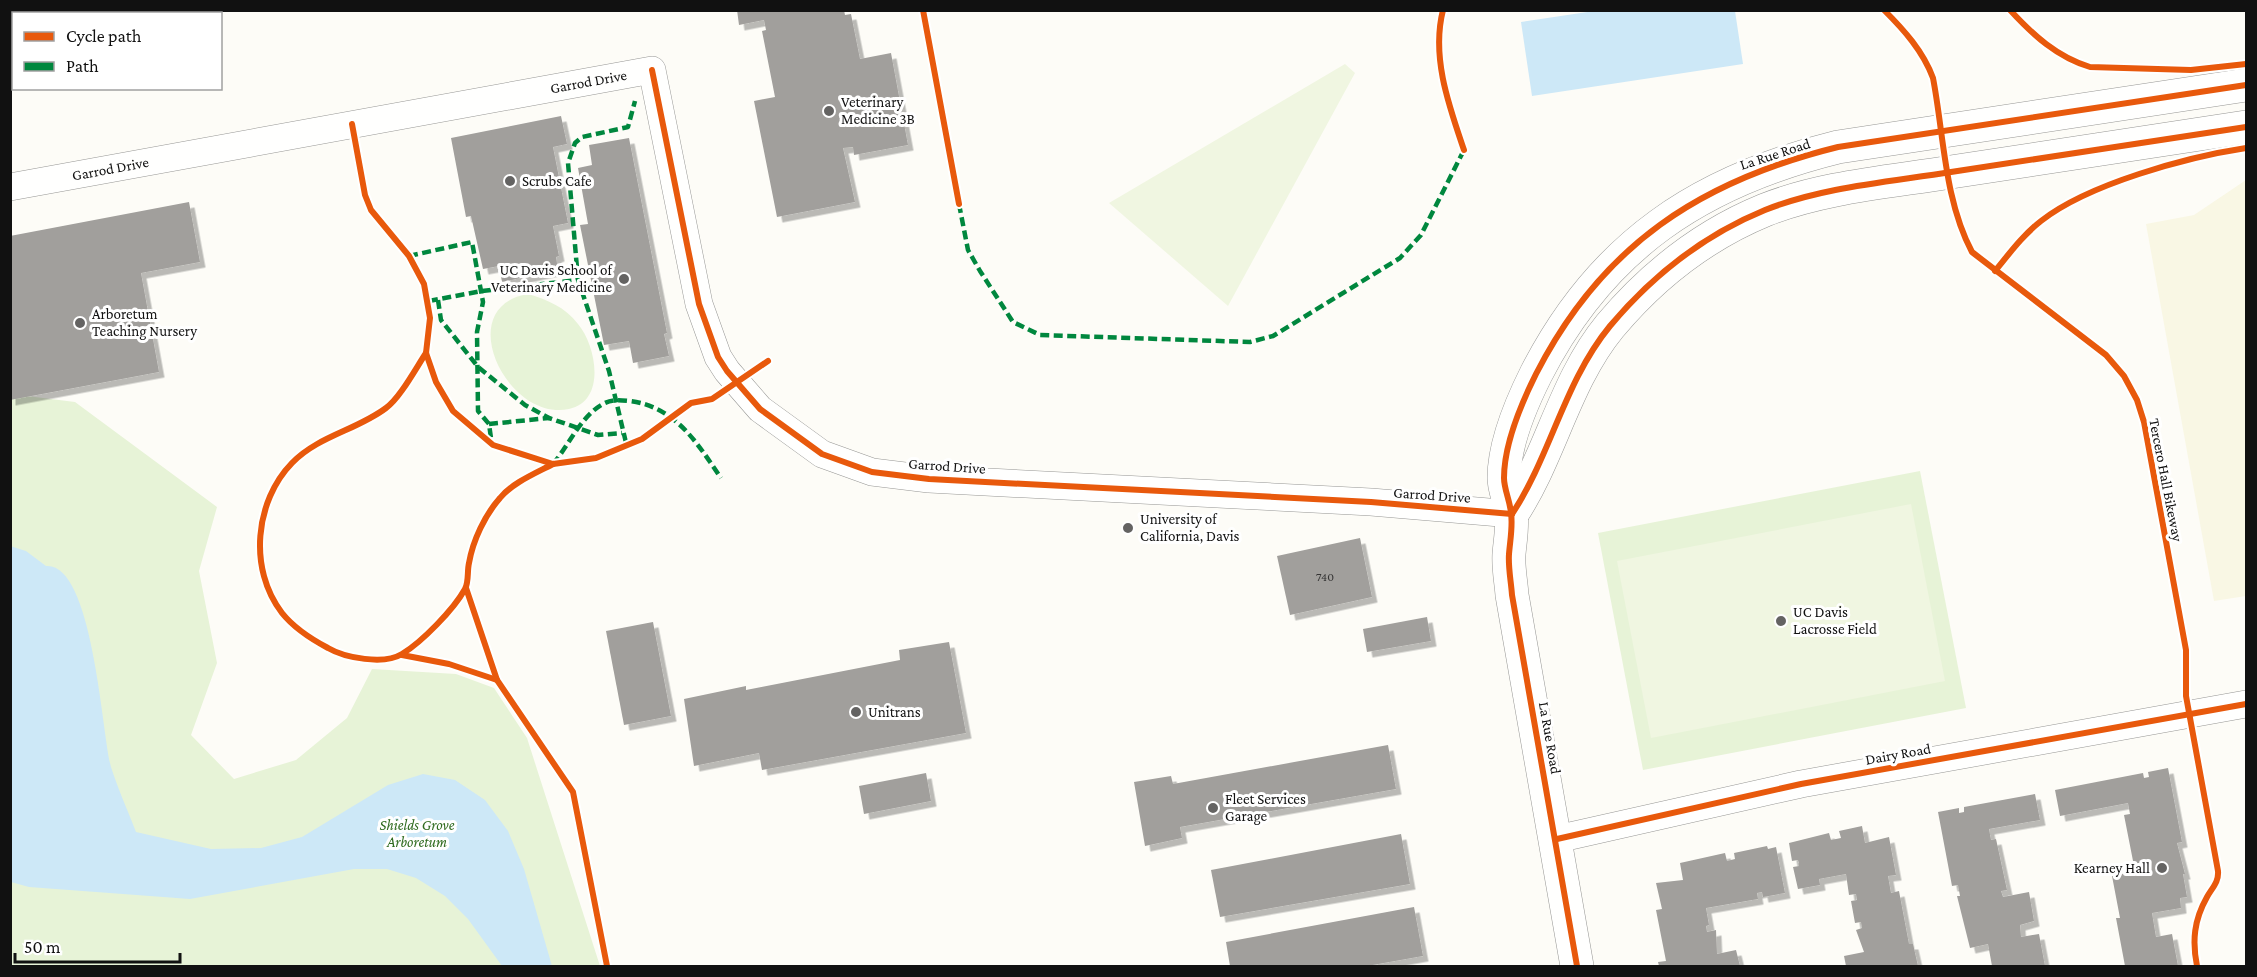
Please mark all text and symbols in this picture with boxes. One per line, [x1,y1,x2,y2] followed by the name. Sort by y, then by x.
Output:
[12,12,222,90] legend
[66,26,142,46] text: Cycle path
[66,56,99,76] text: Path
[549,67,629,96] street label: Garrod Drive
[841,94,915,127] place label: Veterinary Medicine 3B
[822,104,836,118] marker: Veterinary Medicine 3B
[1738,135,1812,173] street label: La Rue Road
[71,154,150,184] street label: Garrod Drive
[522,173,592,189] place label: Scrubs Cafe
[503,174,517,188] marker: Scrubs Cafe
[491,262,614,296] place label: UC Davis School of Veterinary Medicine
[617,272,631,286] marker: UC Davis School of Veterinary Medicine
[92,306,197,340] place label: Arboretum Teaching Nursery
[73,316,87,330] marker: Arboretum Teaching Nursery
[2145,417,2186,543] street label: Tercero Hall Bikeway
[908,455,987,477] street label: Garrod Drive
[1393,484,1472,506] street label: Garrod Drive
[1140,511,1240,544] place label: University of California, Davis
[1121,521,1135,535] marker: University of California, Davis
[1316,570,1334,584] house number: 740
[1793,604,1877,637] place label: UC Davis Lacrosse Field
[1774,614,1788,628] marker: UC Davis Lacrosse Field
[1536,701,1564,776] street label: La Rue Road
[868,704,921,720] place label: Unitrans
[849,705,863,719] marker: Unitrans
[1864,740,1932,769] street label: Dairy Road
[1225,791,1306,825] place label: Fleet Services Garage
[1206,801,1220,815] marker: Fleet Services Garage
[380,817,455,850] park label: Shields Grove Arboretum
[2074,860,2150,877] place label: Kearney Hall
[2155,861,2169,875] marker: Kearney Hall
[15,926,180,964] scale bar
[24,937,61,957] text: 50 m

